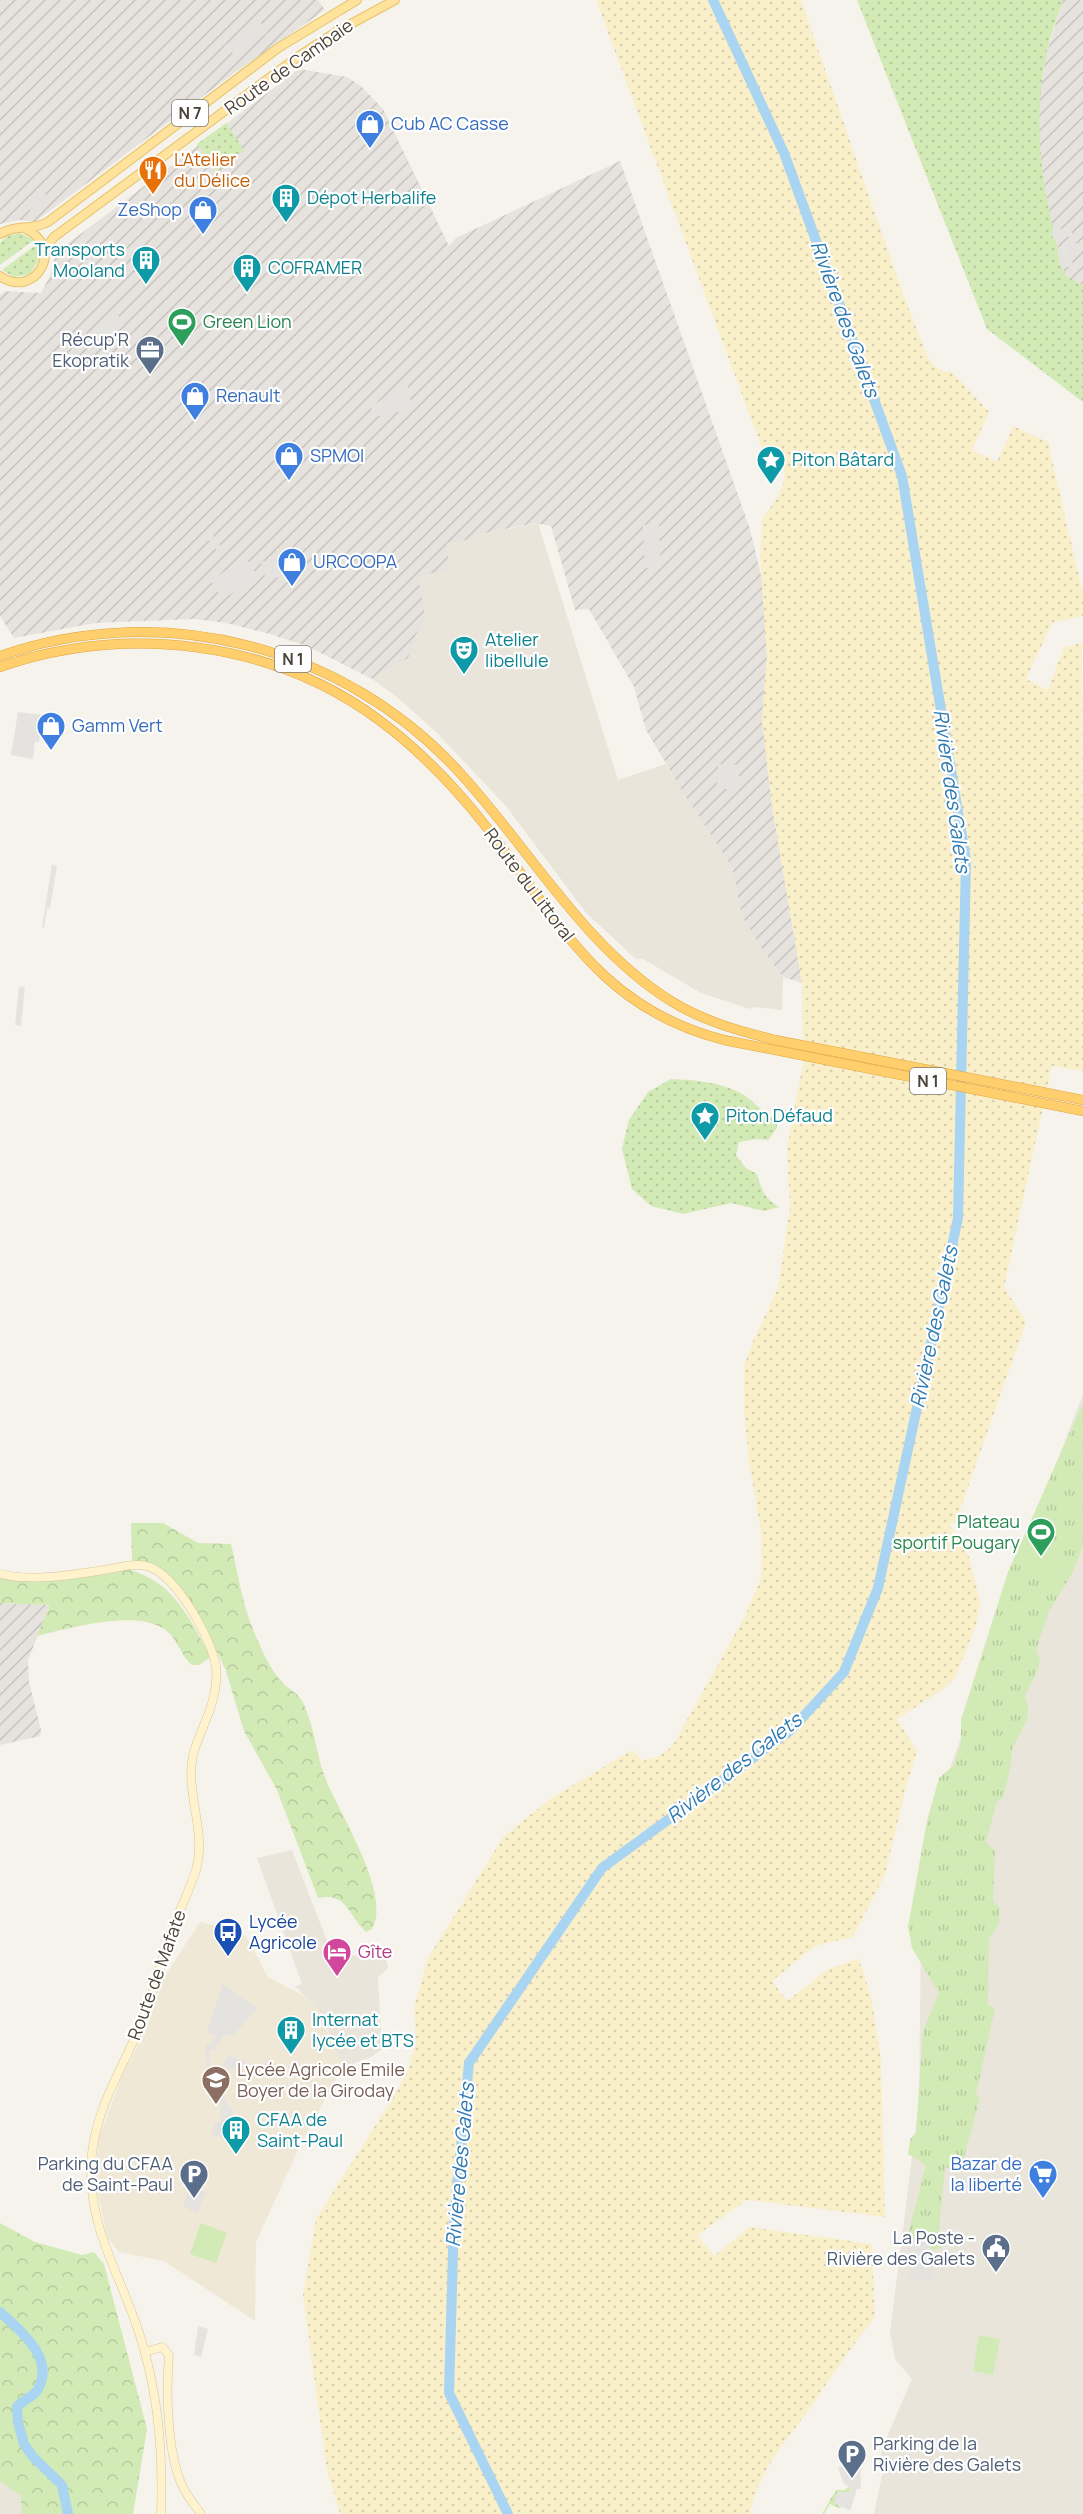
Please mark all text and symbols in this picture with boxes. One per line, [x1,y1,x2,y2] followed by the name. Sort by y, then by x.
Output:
[219,13,358,120] street label: Route de Cambaie
[172,100,208,126] road number: N 7
[354,108,386,150] shop icon: Cub AC Casse
[391,111,509,135] place label: Cub AC Casse
[174,147,250,192] place label: L'Atelier du Délice
[137,154,169,196] restaurant icon: L'Atelier du Délice
[270,182,302,224] building icon: Dépot Herbalife
[307,185,436,209] place label: Dépot Herbalife
[187,194,219,236] shop icon: ZeShop
[117,197,182,221] place label: ZeShop
[34,237,125,282] place label: Transports Mooland
[805,237,887,402] water label: Rivière des Galets
[130,244,162,286] building icon: Transports Mooland
[231,252,263,294] building icon: COFRAMER
[268,255,362,279] place label: COFRAMER
[166,306,198,348] sports icon: Green Lion
[203,309,292,333] place label: Green Lion
[52,327,130,372] place label: Récup'R Ekopratik
[134,334,166,376] office icon: Récup'R Ekopratik
[179,380,211,422] shop icon: Renault
[216,383,280,407] place label: Renault
[273,440,305,482] shop icon: SPMOI
[310,443,364,467] place label: SPMOI
[755,444,787,486] place icon: Piton Bâtard
[792,447,894,471] place label: Piton Bâtard
[276,546,308,588] shop icon: URCOOPA
[313,549,398,573] place label: URCOOPA
[485,627,548,672] place label: Atelier libellule
[448,634,480,676] theatre icon: Atelier libellule
[275,646,311,672] road number: N 1
[928,708,978,876] water label: Rivière des Galets
[35,710,67,752] shop icon: Gamm Vert
[72,713,163,737] place label: Gamm Vert
[479,823,580,946] street label: Route du Littoral
[910,1068,946,1094] road number: N 1
[689,1100,721,1142] place icon: Piton Défaud
[726,1103,833,1127] place label: Piton Défaud
[903,1242,964,1410] water label: Rivière des Galets
[893,1509,1020,1554] place label: Plateau sportif Pougary
[1025,1516,1057,1558] sports icon: Plateau sportif Pougary
[661,1705,808,1829] water label: Rivière des Galets
[121,1906,191,2043] street label: Route de Mafate
[249,1909,317,1954] place label: Lycée Agricole
[212,1916,244,1958] bus stop icon: Lycée Agricole
[321,1936,353,1978] hotel icon: Gîte
[358,1939,392,1963] place label: Gîte
[312,2007,414,2052] place label: Internat lycée et BTS
[275,2014,307,2056] building icon: Internat lycée et BTS
[237,2057,405,2102] place label: Lycée Agricole Emile Boyer de la Giroday
[200,2064,232,2106] school or university icon: Lycée Agricole Emile Boyer de la Giroday
[439,2080,480,2248] water label: Rivière des Galets
[257,2107,343,2152] place label: CFAA de Saint-Paul
[220,2114,252,2156] building icon: CFAA de Saint-Paul
[38,2151,174,2196] place label: Parking du CFAA de Saint-Paul
[950,2151,1022,2196] place label: Bazar de la liberté
[178,2158,210,2200] parking icon: Parking du CFAA de Saint-Paul
[1027,2158,1059,2200] supermarket icon: Bazar de la liberté
[827,2225,975,2270] place label: La Poste - Rivière des Galets
[980,2232,1012,2274] public building icon: La Poste - Rivière des Galets
[873,2431,1021,2476] place label: Parking de la Rivière des Galets
[836,2438,868,2480] parking icon: Parking de la Rivière des Galets

